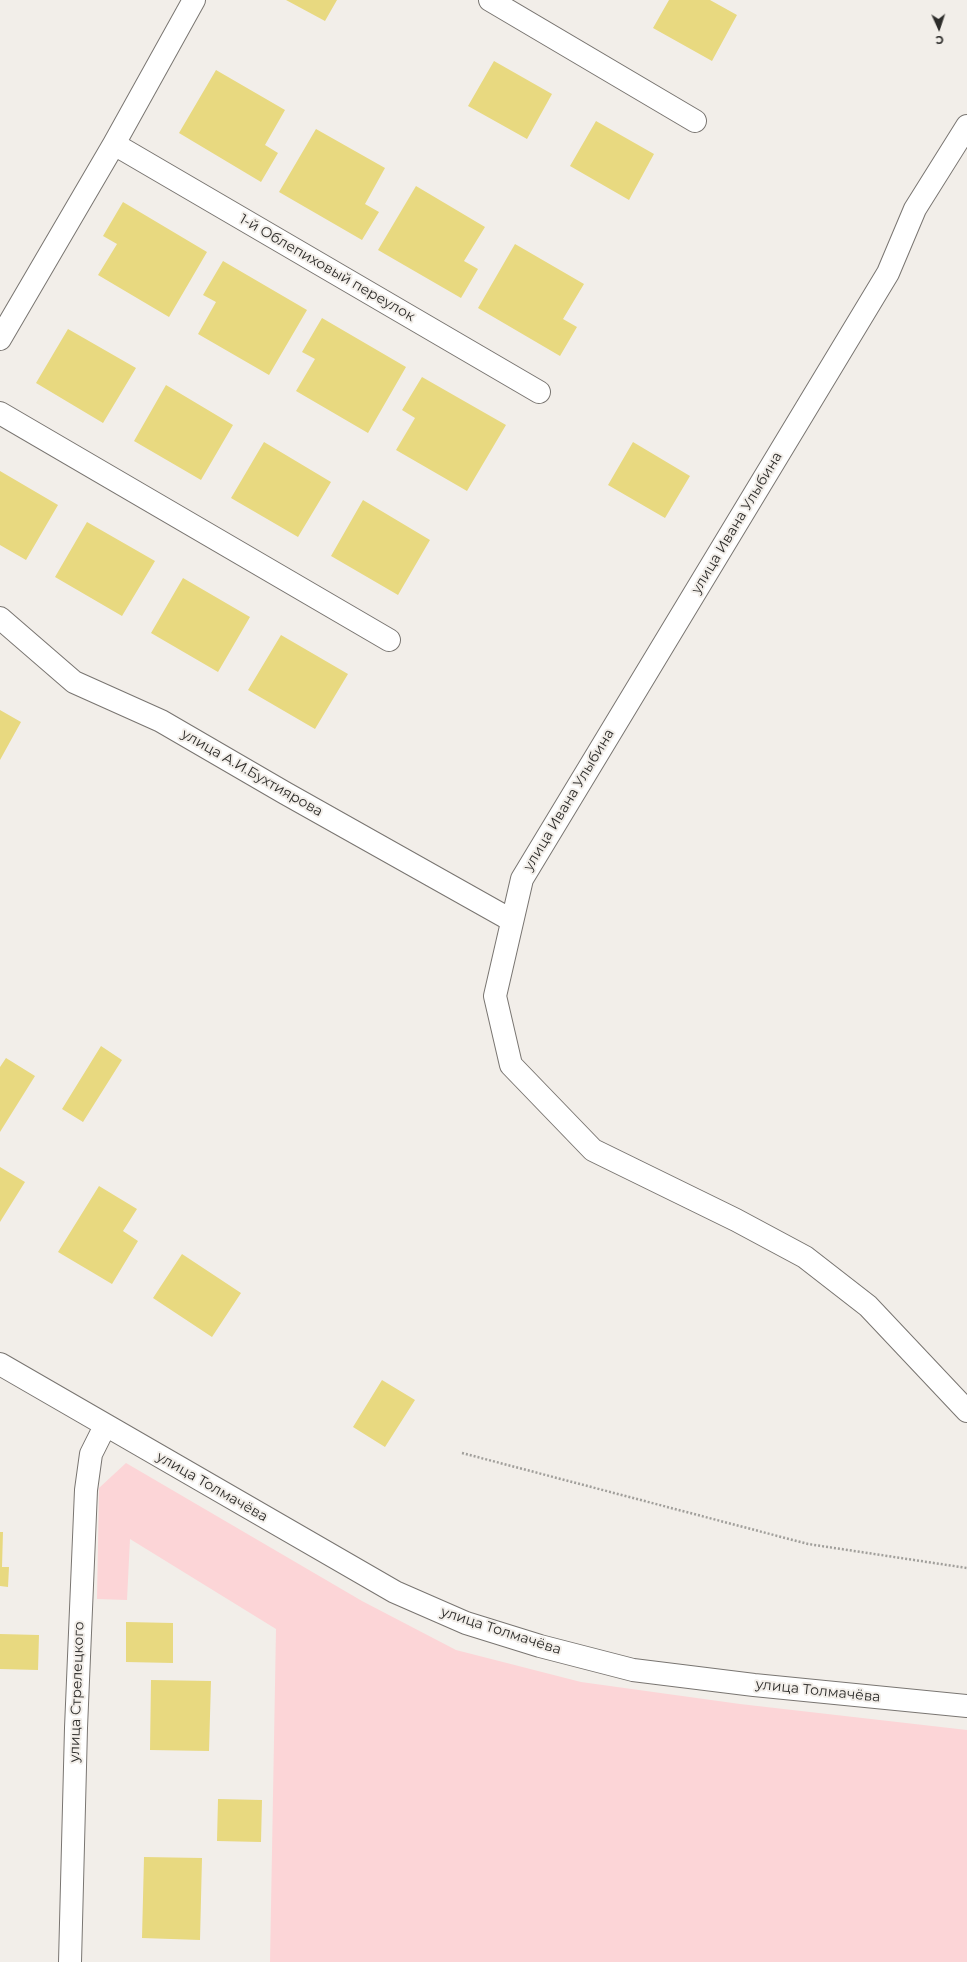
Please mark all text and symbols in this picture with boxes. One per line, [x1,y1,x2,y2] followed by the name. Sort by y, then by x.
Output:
[919,8,959,48] north arrow
[935,33,944,47] text: С
[236,211,418,325] street label: 1-й Облепиховый переулок
[688,449,786,597] street label: улица Ивана Улыбина
[178,726,326,820] street label: улица А.И.Бухтиярова
[520,726,618,874] street label: улица Ивана Улыбина
[153,1448,271,1526] street label: улица Толмачёва
[439,1604,563,1658] street label: улица Толмачёва
[66,1621,88,1763] street label: улица Стрелецкого
[755,1676,881,1706] street label: улица Толмачёва

